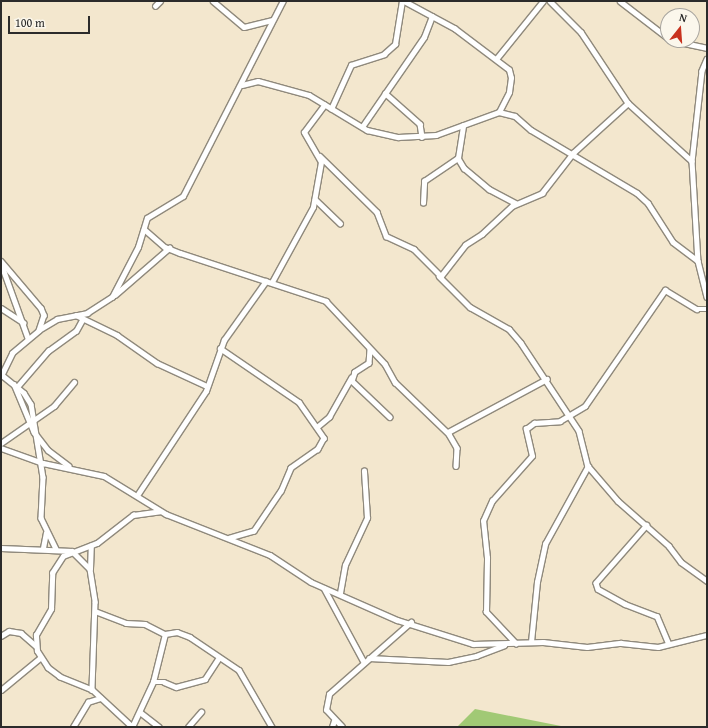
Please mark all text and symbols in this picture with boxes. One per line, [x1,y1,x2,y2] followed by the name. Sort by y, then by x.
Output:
[10,8,92,34] scale bar
[660,8,700,48] north arrow
[677,9,689,26] text: N
[15,14,45,31] text: 100 m

